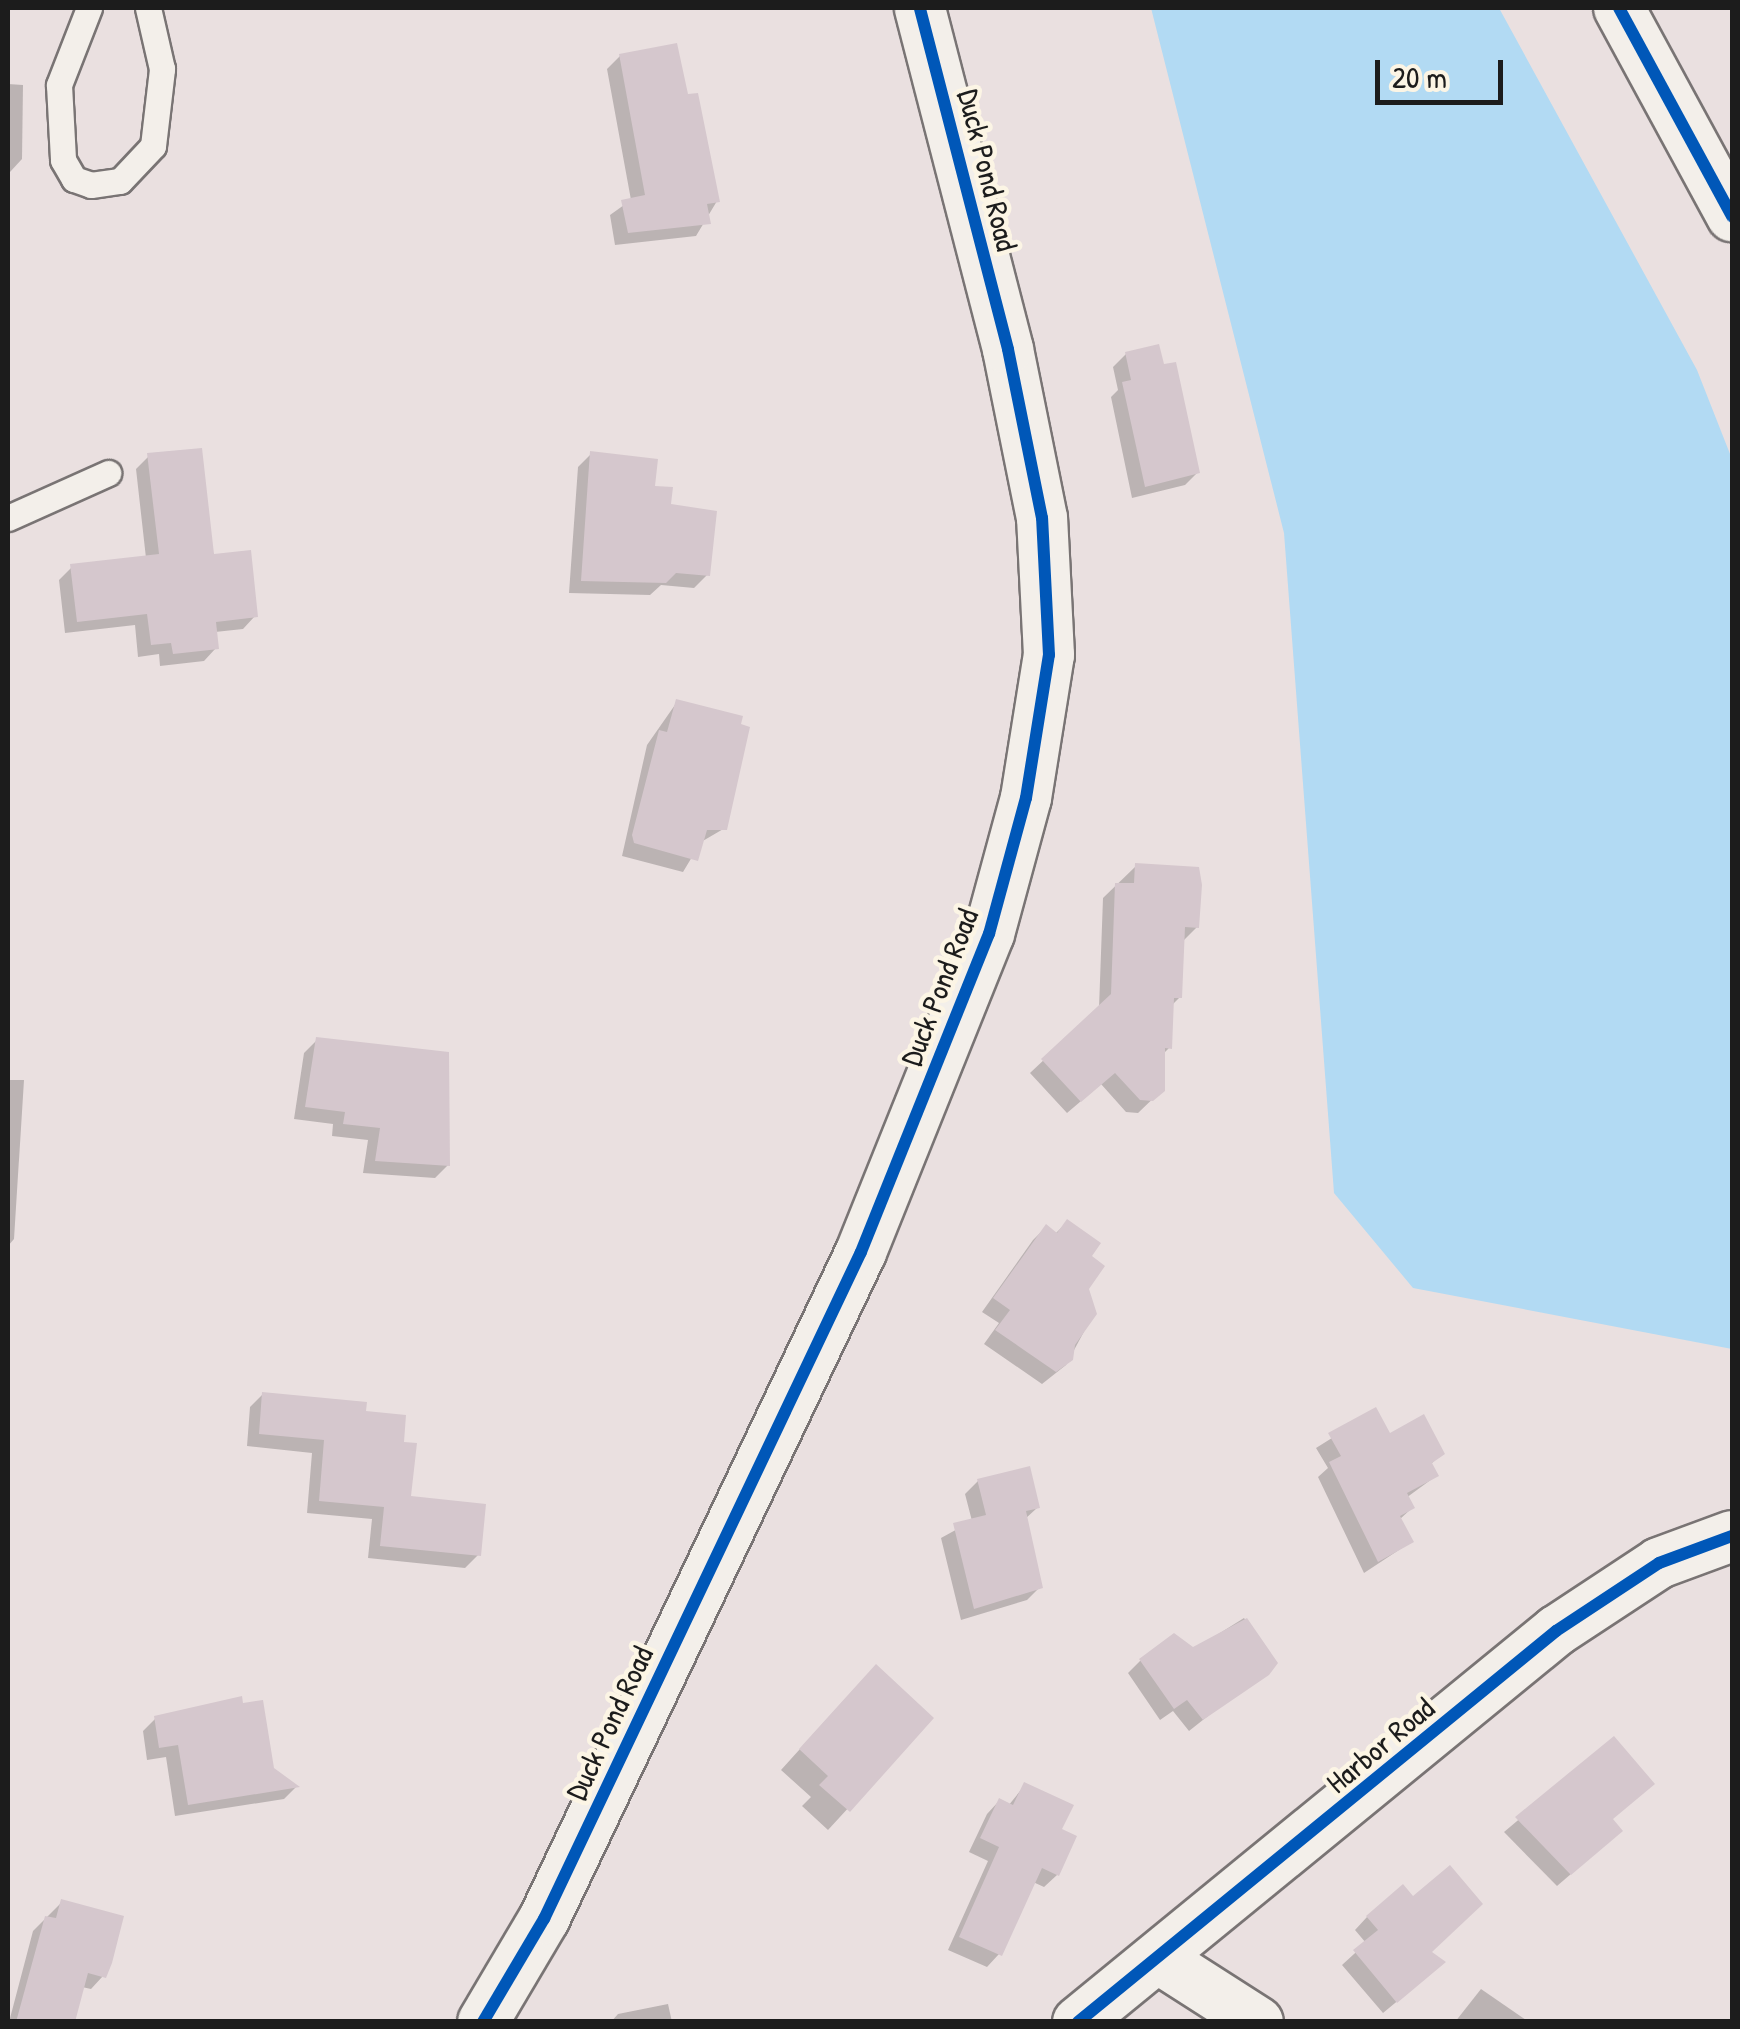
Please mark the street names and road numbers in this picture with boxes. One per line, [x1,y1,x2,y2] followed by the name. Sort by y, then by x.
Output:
[951,86,1025,254] street label: Duck Pond Road
[893,903,985,1071] street label: Duck Pond Road
[558,1641,660,1805] street label: Duck Pond Road
[1319,1690,1441,1800] street label: Harbor Road

